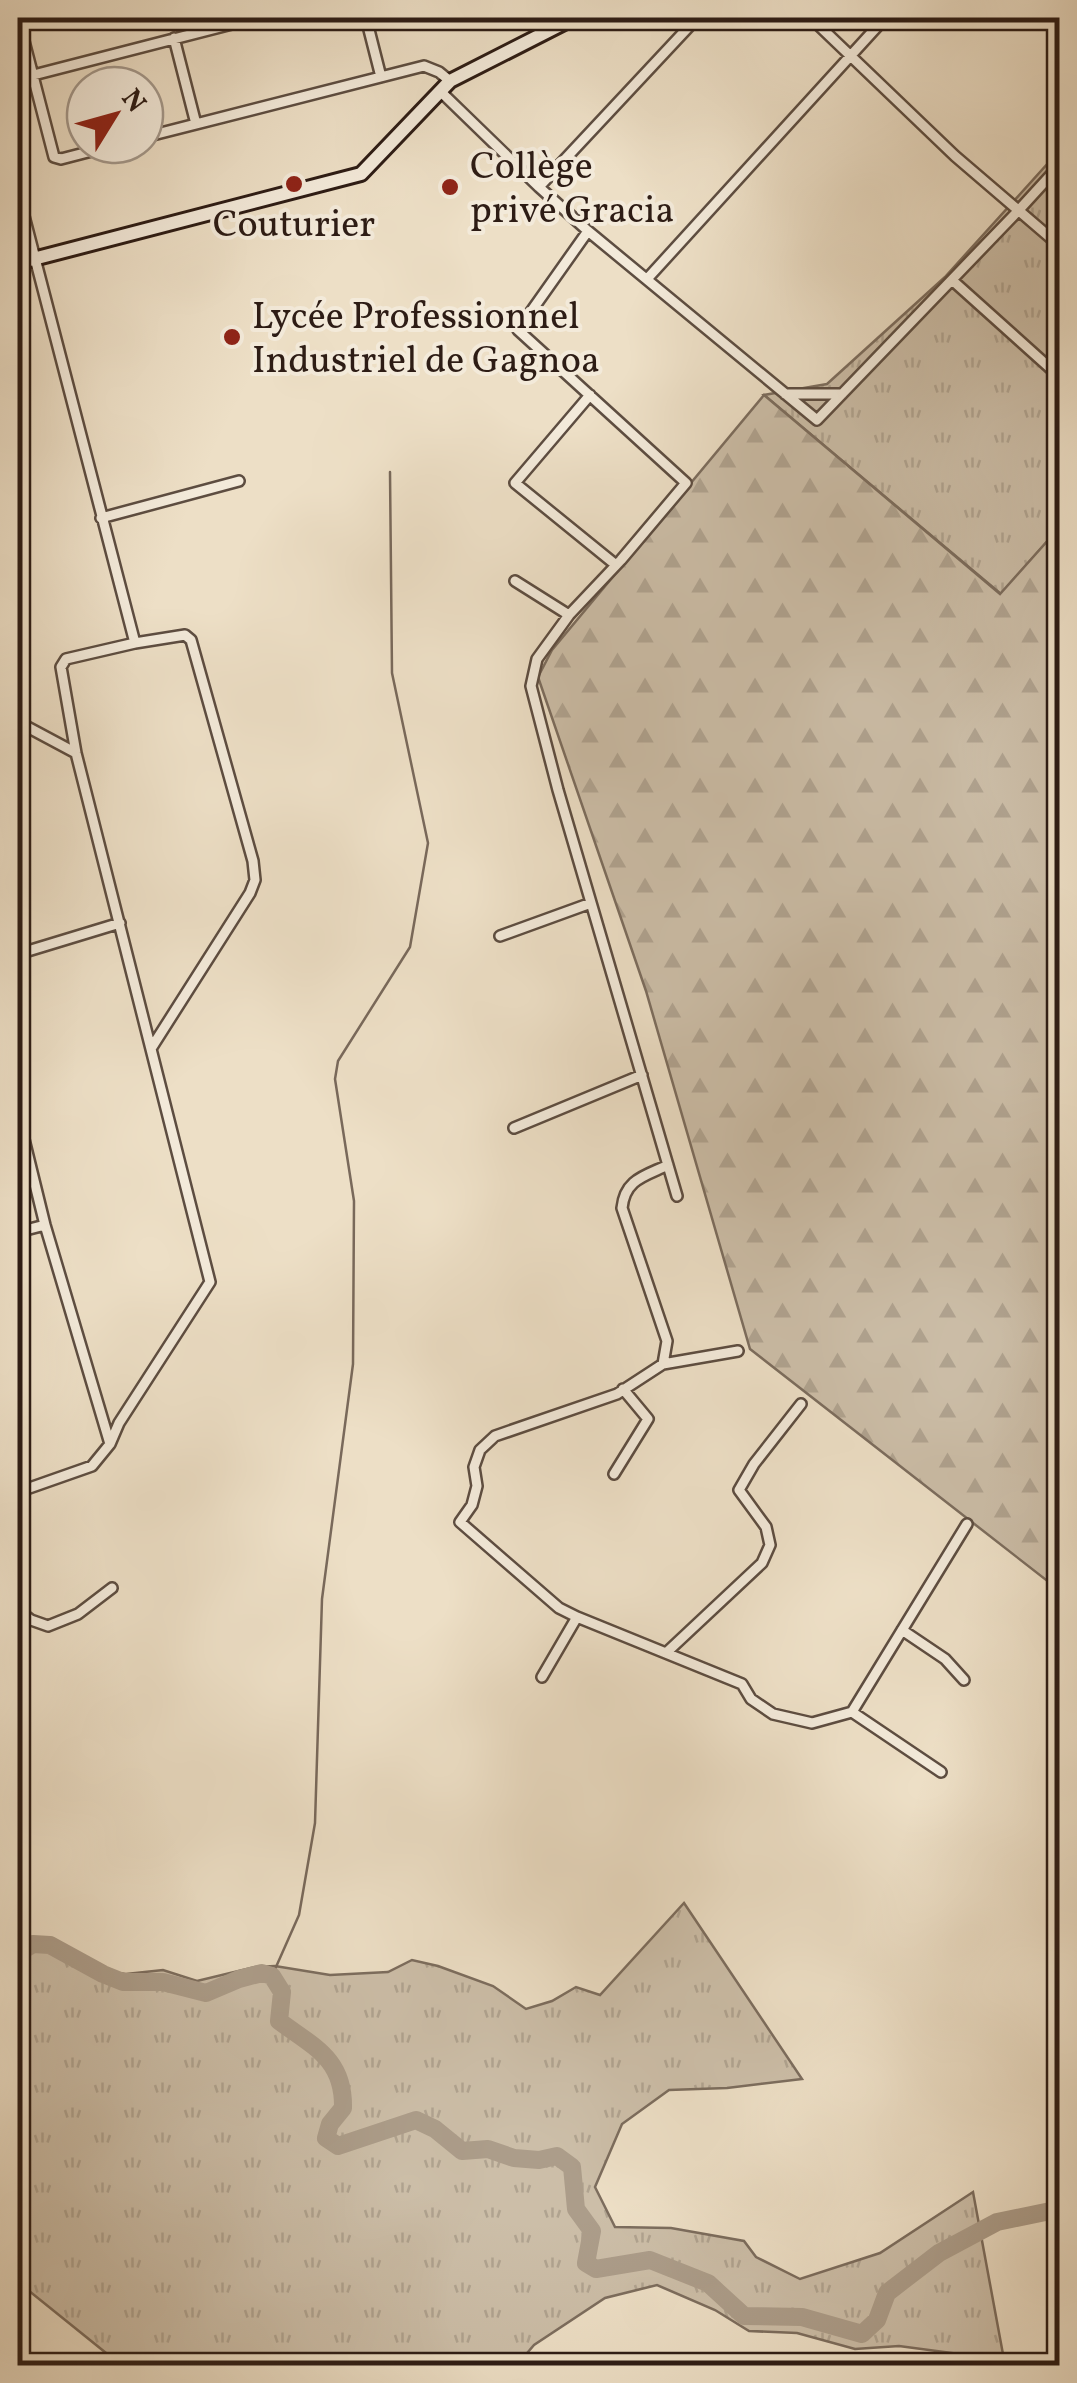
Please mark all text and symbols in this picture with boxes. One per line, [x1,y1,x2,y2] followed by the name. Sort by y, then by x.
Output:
[65,65,165,165] north arrow
[111,82,155,121] text: N
[470,142,674,239] place label: Collège privé Gracia
[283,173,305,195] marker: Couturier
[439,176,461,198] marker: Collège privé Gracia
[213,200,375,253] place label: Couturier
[252,292,600,389] place label: Lycée Professionnel Industriel de Gagnoa
[221,326,243,348] marker: Lycée Professionnel Industriel de Gagnoa

